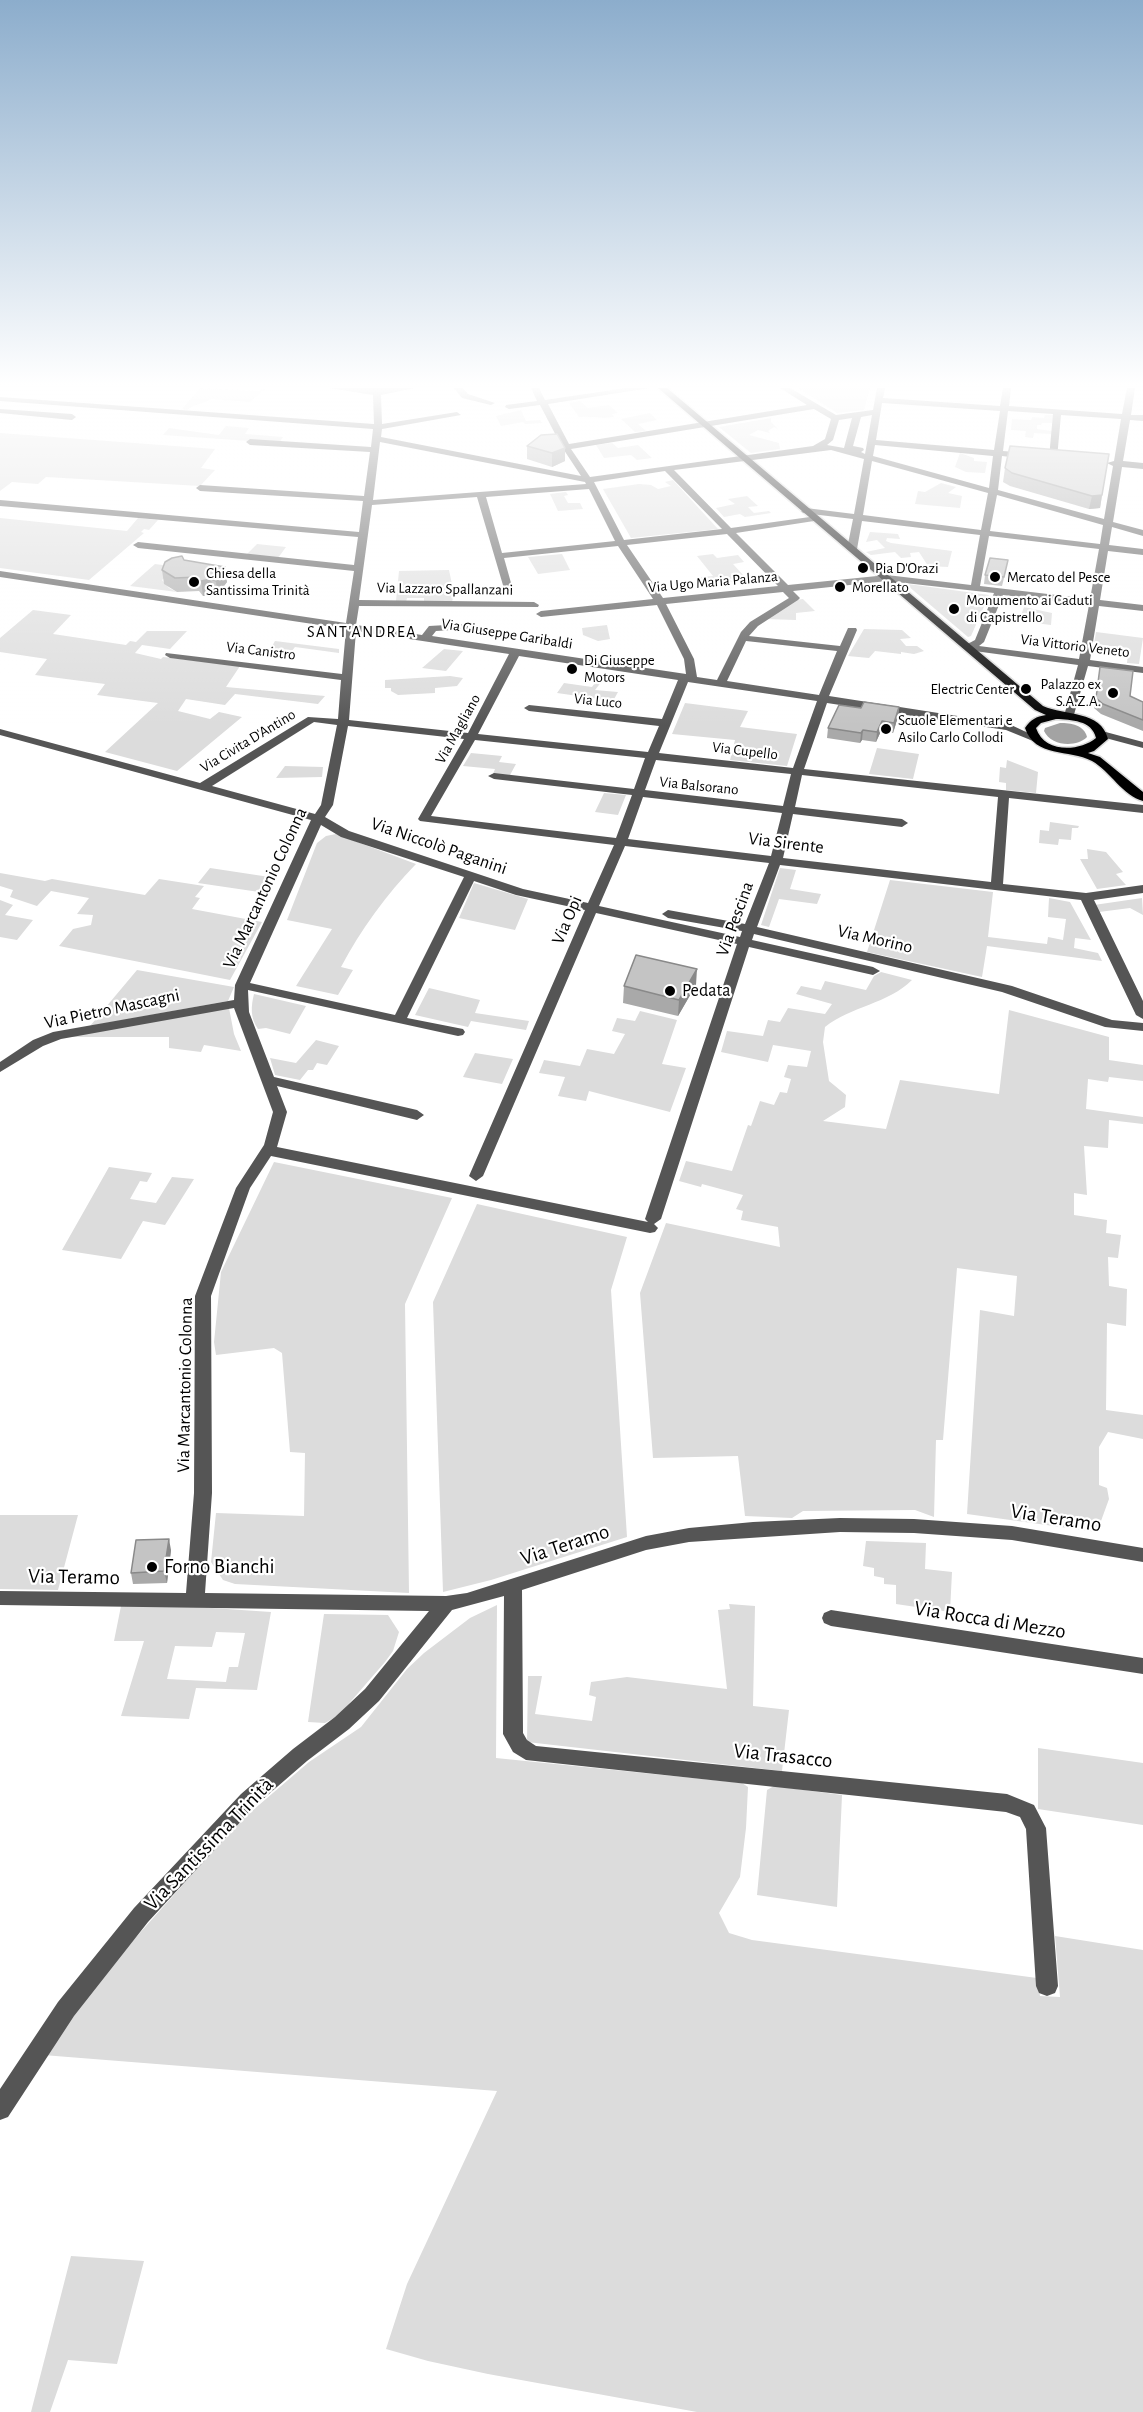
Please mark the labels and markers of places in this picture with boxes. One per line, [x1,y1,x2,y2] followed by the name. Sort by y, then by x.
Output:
[875,559,939,577] place label: Pia D'Orazi
[856,561,870,575] marker: Pia D'Orazi
[206,564,310,599] place label: Chiesa della Santissima Trinità
[1007,568,1110,586] place label: Mercato del Pesce
[988,570,1002,584] marker: Mercato del Pesce
[187,575,201,589] marker: Chiesa della Santissima Trinità
[852,578,909,596] place label: Morellato
[833,580,847,594] marker: Morellato
[966,591,1093,626] place label: Monumento ai Caduti di Capistrello
[947,602,961,616] marker: Monumento ai Caduti di Capistrello
[584,651,655,686] place label: Di Giuseppe Motors
[565,662,579,676] marker: Di Giuseppe Motors
[1041,675,1101,710] place label: Palazzo ex S.A.Z.A.
[930,680,1014,698] place label: Electric Center
[1019,682,1033,696] marker: Electric Center
[1106,686,1120,700] marker: Palazzo ex S.A.Z.A.
[898,711,1013,746] place label: Scuole Elementari e Asilo Carlo Collodi
[879,722,893,736] marker: Scuole Elementari e Asilo Carlo Collodi
[682,980,731,1002] place label: Pedata
[663,984,677,998] marker: Pedata
[164,1554,275,1580] place label: Forno Bianchi
[145,1560,159,1574] marker: Forno Bianchi

